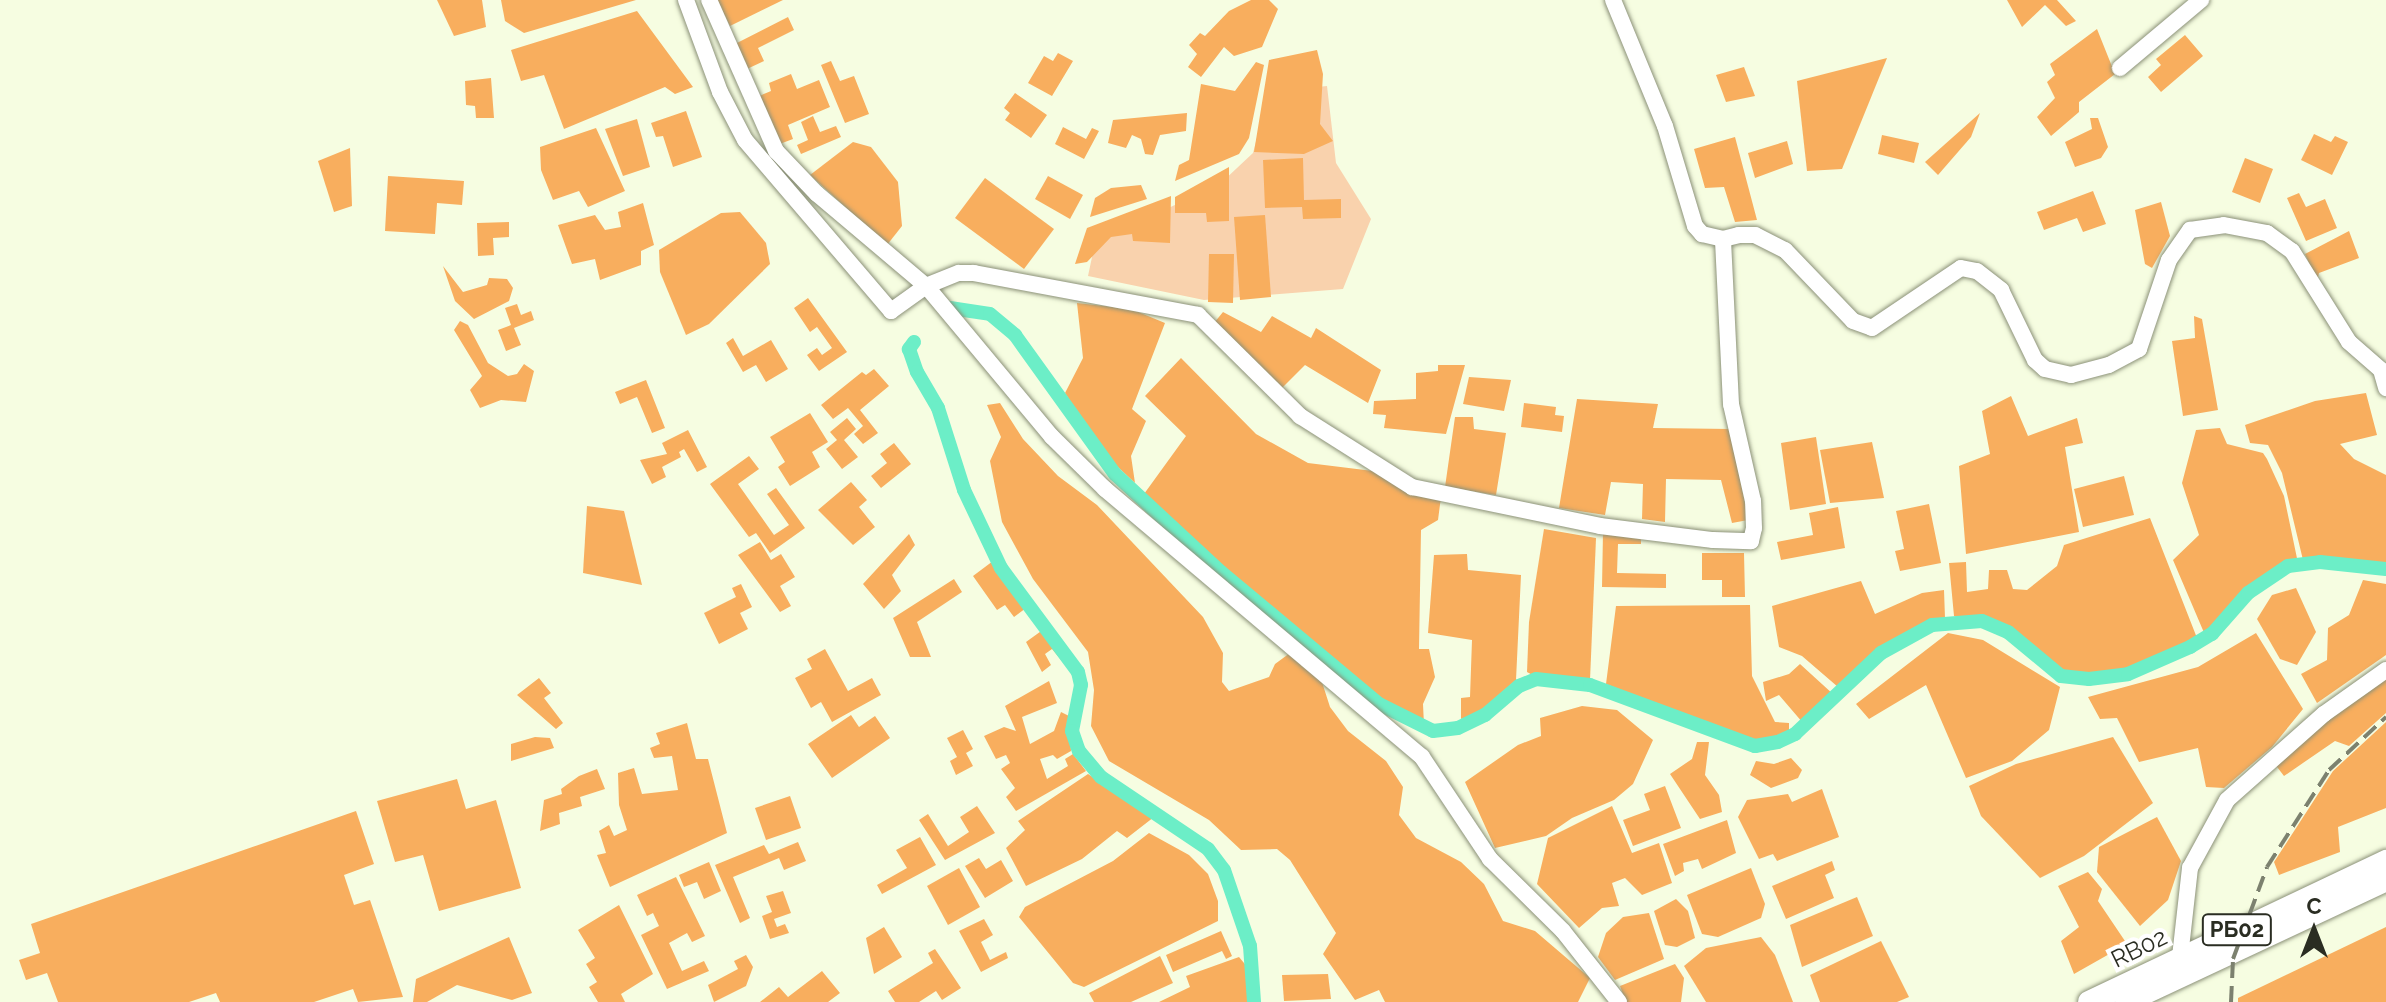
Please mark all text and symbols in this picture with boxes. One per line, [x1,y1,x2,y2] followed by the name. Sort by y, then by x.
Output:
[2274,890,2354,970] north arrow
[2306,893,2322,919] text: С
[2201,912,2273,948] road number: РБ02
[2106,922,2172,974] street label: RB02

